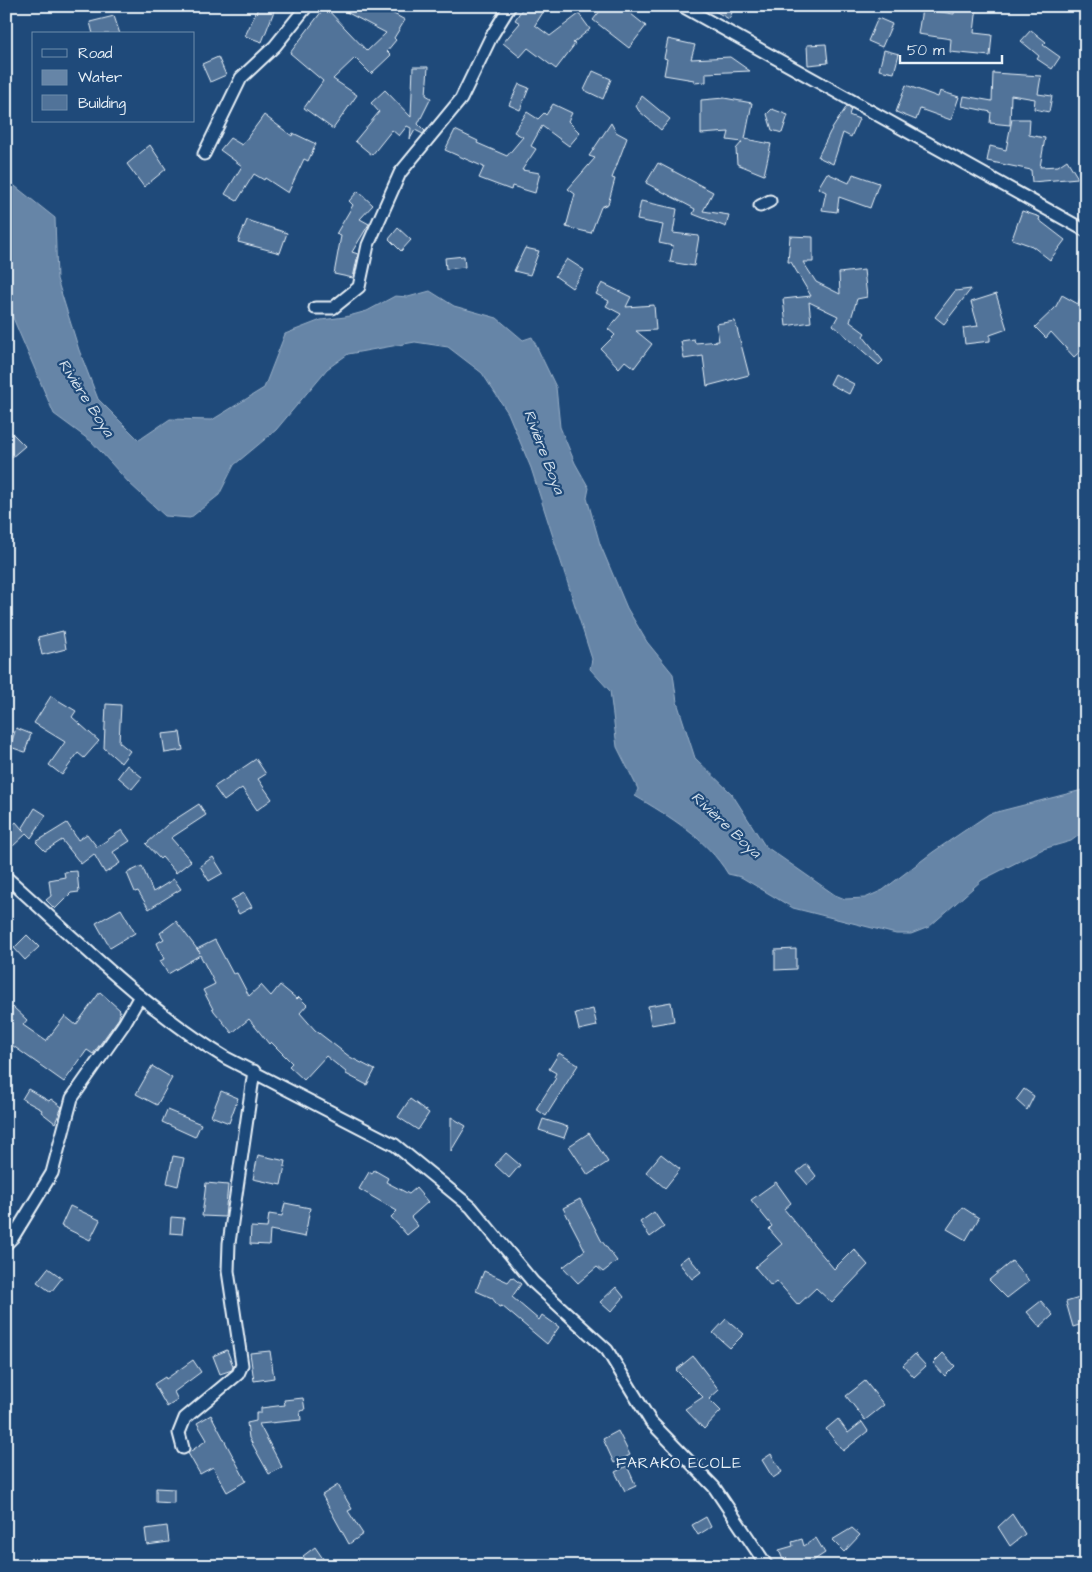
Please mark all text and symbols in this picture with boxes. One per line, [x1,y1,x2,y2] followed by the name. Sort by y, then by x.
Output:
[32,32,195,122] legend
[900,32,1002,64] scale bar
[907,40,945,61] text: 50 m
[78,43,113,64] text: Road
[78,67,122,88] text: Water
[78,93,126,115] text: Building
[52,355,120,443] water label: Rivière Boya
[517,407,570,499] water label: Rivière Boya
[686,787,767,865] water label: Rivière Boya
[616,1453,742,1474] district label: FARAKO ECOLE

